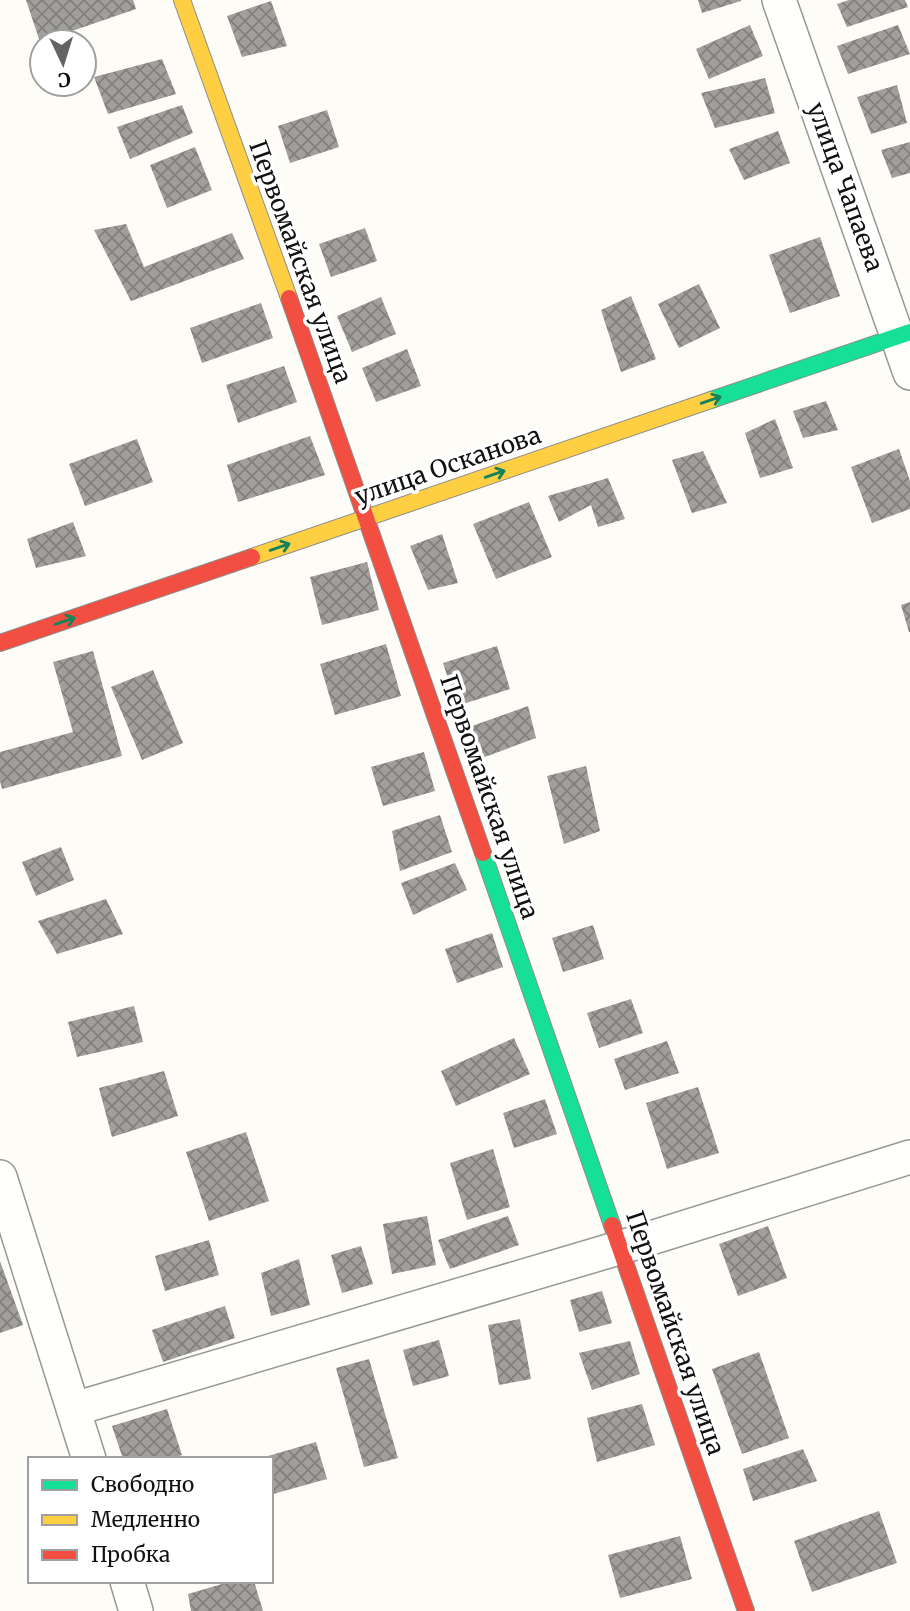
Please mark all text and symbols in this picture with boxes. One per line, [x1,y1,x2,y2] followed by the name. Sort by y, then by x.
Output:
[28,28,98,98] north arrow
[57,68,71,92] text: С
[800,98,890,276] street label: улица Чапаева
[242,136,359,388] street label: Первомайская улица
[699,393,721,405] one-way arrow
[351,419,545,512] street label: улица Осканова
[484,467,506,479] one-way arrow
[268,540,290,552] one-way arrow
[53,613,75,626] one-way arrow
[433,671,546,923] street label: Первомайская улица
[619,1207,732,1459] street label: Первомайская улица
[28,1457,273,1583] legend
[91,1471,194,1498] text: Свободно
[91,1506,200,1533] text: Медленно
[91,1541,170,1568] text: Пробка

